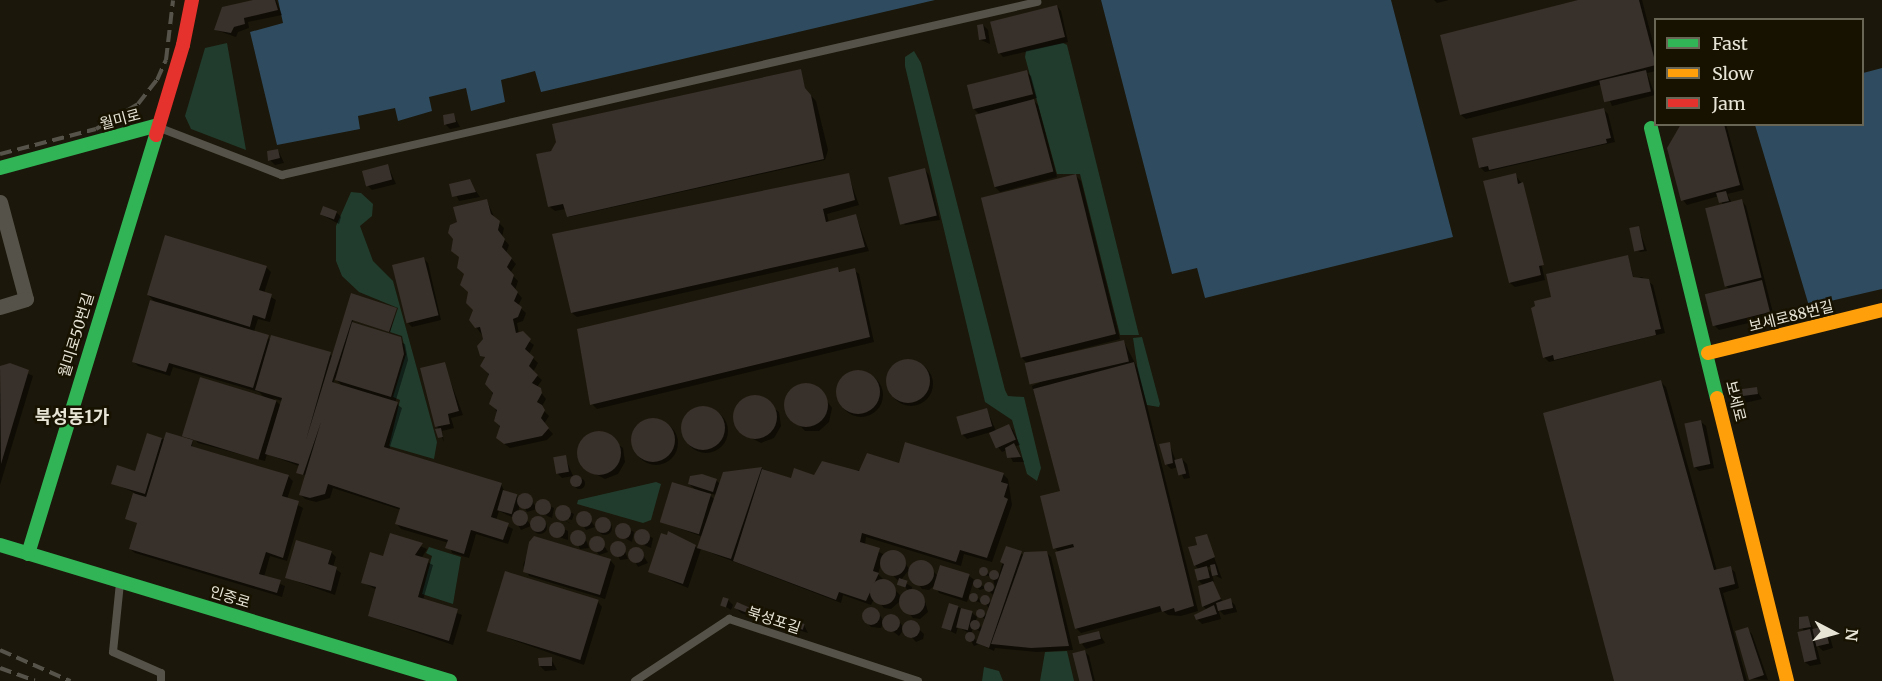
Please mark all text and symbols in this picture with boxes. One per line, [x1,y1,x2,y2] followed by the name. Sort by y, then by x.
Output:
[1654,18,1864,126] legend
[1712,32,1748,55] text: Fast
[1712,62,1754,85] text: Slow
[1712,92,1746,115] text: Jam
[98,105,142,133] street label: 월미로
[55,291,97,379] street label: 월미로50번길
[1747,297,1835,335] street label: 보세로88번길
[1722,379,1750,423] street label: 보세로
[35,406,109,428] district label: 북성동1가
[208,582,252,612] street label: 인중로
[745,603,803,637] street label: 북성포길
[1804,603,1864,663] north arrow
[1841,628,1863,642] text: N

